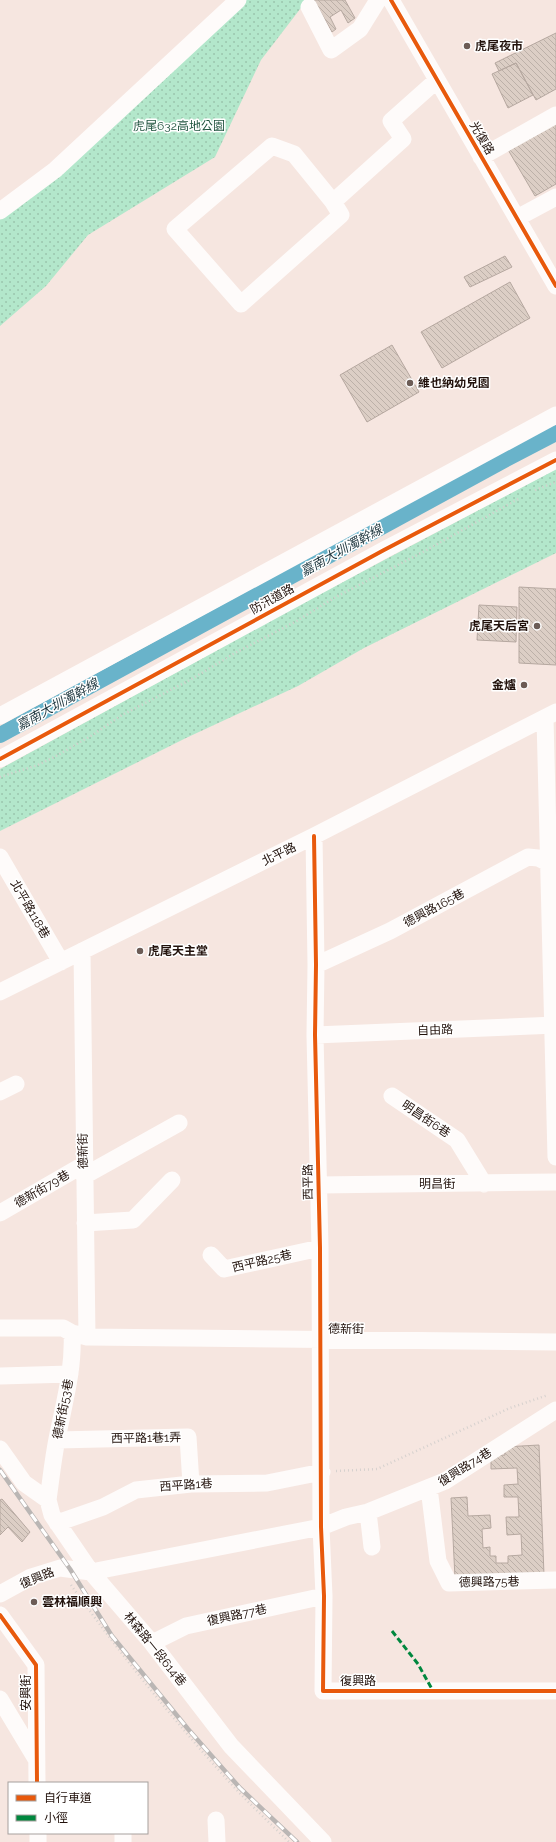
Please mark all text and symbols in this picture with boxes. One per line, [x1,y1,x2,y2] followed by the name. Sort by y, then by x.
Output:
[475,39,523,53] place label: 虎尾夜市
[462,41,472,51] marker: 虎尾夜市
[133,119,225,133] park label: 虎尾632高地公園
[467,119,497,157] street label: 光復路
[418,376,490,390] place label: 維也納幼兒園
[405,378,415,388] marker: 維也納幼兒園
[298,521,386,579] water label: 嘉南大圳濁幹線
[248,581,296,617] street label: 防汛道路
[469,619,529,633] place label: 虎尾天后宮
[532,621,542,631] marker: 虎尾天后宮
[14,675,102,733] water label: 嘉南大圳濁幹線
[492,678,516,692] place label: 金爐
[519,680,529,690] marker: 金爐
[260,840,298,868] street label: 北平路
[8,877,52,941] street label: 北平路118巷
[401,886,467,930] street label: 德興路165巷
[148,944,208,958] place label: 虎尾天主堂
[135,946,145,956] marker: 虎尾天主堂
[417,1022,453,1038] street label: 自由路
[399,1098,453,1140] street label: 明昌街6巷
[76,1133,90,1169] street label: 德新街
[301,1164,315,1200] street label: 西平路
[12,1168,72,1210] street label: 德新街79巷
[419,1177,455,1191] street label: 明昌街
[231,1247,293,1275] street label: 西平路25巷
[328,1322,364,1336] street label: 德新街
[50,1378,76,1440] street label: 德新街53巷
[111,1430,181,1446] street label: 西平路1巷1弄
[436,1445,494,1489] street label: 復興路74巷
[159,1476,213,1494] street label: 西平路1巷
[18,1565,56,1591] street label: 復興路
[458,1574,520,1590] street label: 德興路75巷
[42,1595,102,1609] place label: 雲林福順興
[29,1597,39,1607] marker: 雲林福順興
[206,1602,268,1628] street label: 復興路77巷
[121,1609,189,1689] street label: 林森路一段614巷
[340,1674,376,1688] street label: 復興路
[19,1675,33,1711] street label: 安興街
[8,1782,148,1834] legend
[44,1791,92,1805] text: 自行車道
[44,1811,68,1825] text: 小徑

